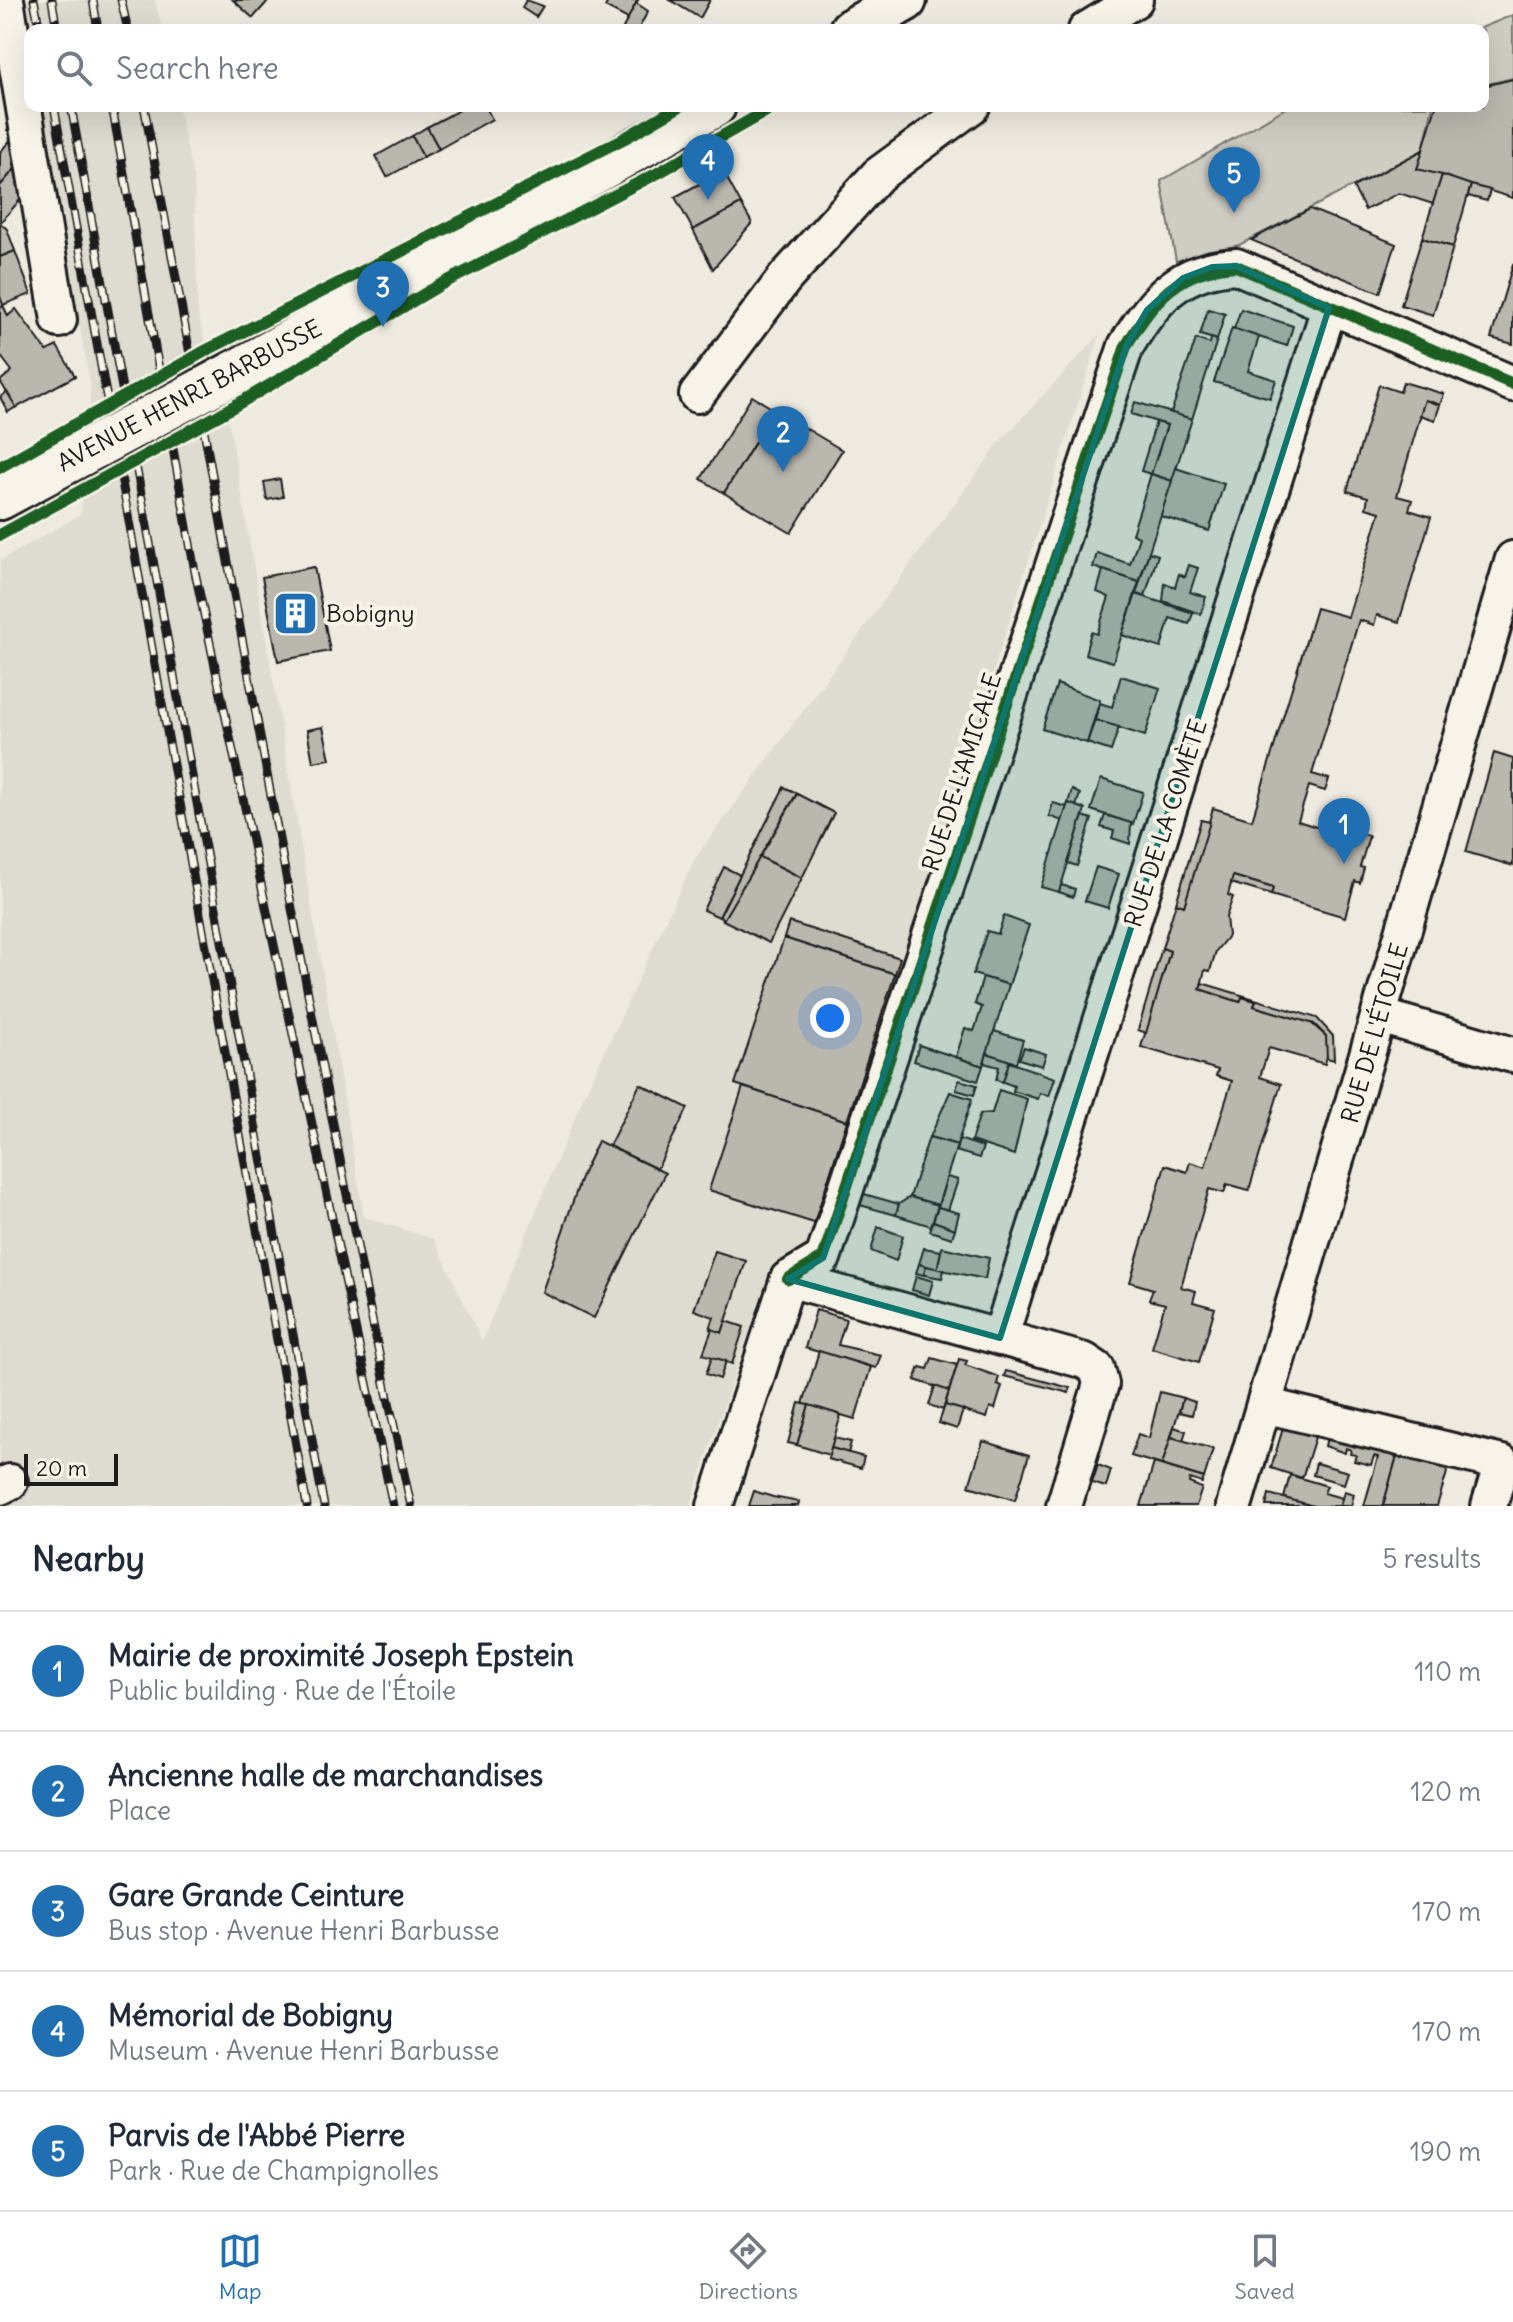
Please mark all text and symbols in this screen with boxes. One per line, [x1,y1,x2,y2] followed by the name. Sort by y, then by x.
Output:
[24,24,1489,112] search box
[52,46,96,90] icon: search
[116,49,279,87] text: Search here
[682,134,734,200] pin: 4
[1208,147,1260,213] pin: 5
[357,261,409,327] pin: 3
[52,312,326,478] street label: AVENUE HENRI BARBUSSE
[757,406,809,472] pin: 2
[271,589,319,637] building icon: Bobigny
[326,598,415,628] place label: Bobigny
[915,669,1007,875] street label: RUE DE L'AMICALE
[1117,715,1213,931] street label: RUE DE LA COMÈTE
[1318,798,1370,864] pin: 1
[1334,940,1414,1126] street label: RUE DE L'ÉTOILE
[810,998,850,1038] your location
[24,1450,118,1486] scale bar
[36,1454,87,1482] text: 20 m
[32,1537,145,1580] text: Nearby
[1383,1542,1481,1575] text: 5 results
[108,1636,574,1674] text: Mairie de proximité Joseph Epstein
[53,1655,63,1688] text: 1
[1414,1655,1481,1688] text: 110 m
[108,1674,456,1707] text: Public building · Rue de l'Étoile
[108,1756,543,1794] text: Ancienne halle de marchandises
[51,1775,65,1808] text: 2
[1410,1775,1481,1808] text: 120 m
[108,1794,171,1827] text: Place
[108,1876,404,1914] text: Gare Grande Ceinture
[51,1895,65,1928] text: 3
[1412,1895,1481,1928] text: 170 m
[108,1914,500,1947] text: Bus stop · Avenue Henri Barbusse
[108,1996,393,2034] text: Mémorial de Bobigny
[50,2015,66,2048] text: 4
[1412,2015,1481,2048] text: 170 m
[108,2034,499,2067] text: Museum · Avenue Henri Barbusse
[108,2116,405,2154] text: Parvis de l'Abbé Pierre
[51,2135,65,2168] text: 5
[1410,2135,1481,2168] text: 190 m
[108,2154,439,2187] text: Park · Rue de Champignolles
[218,2229,262,2305] tab: Map
[699,2229,798,2305] tab: Directions
[1234,2229,1295,2305] tab: Saved

